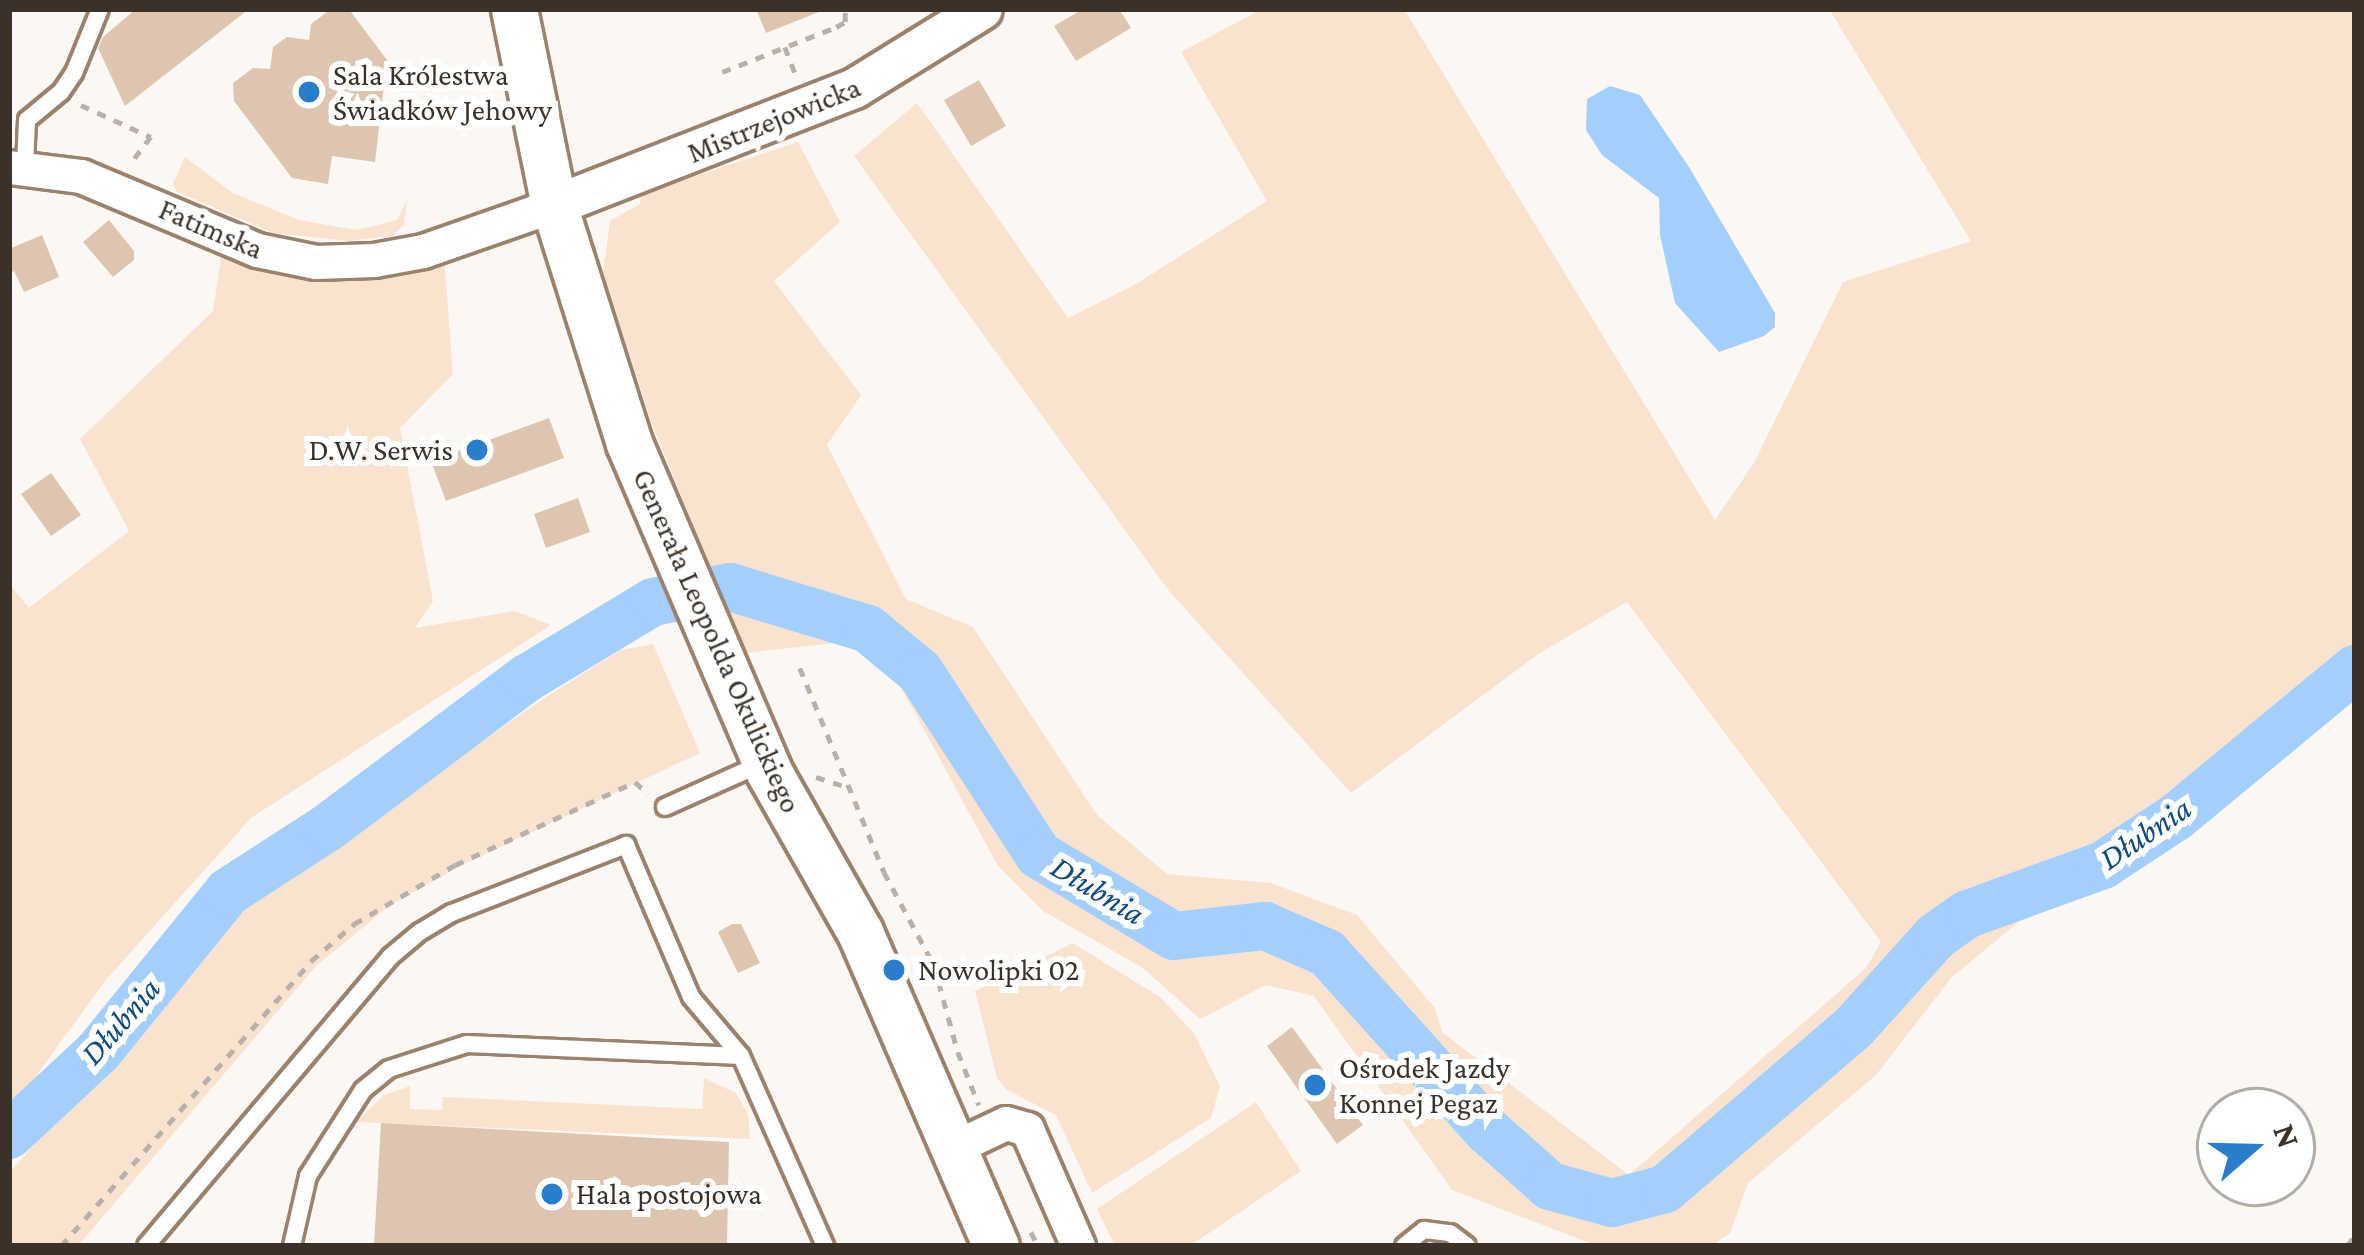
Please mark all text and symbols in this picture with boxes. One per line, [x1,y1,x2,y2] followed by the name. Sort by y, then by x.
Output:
[333,57,552,128] place label: Sala Królestwa Świadków Jehowy
[682,69,866,171] street label: Mistrzejowicka
[296,79,322,105] marker: Sala Królestwa Świadków Jehowy
[153,191,269,267] street label: Fatimska
[309,432,453,468] place label: D.W. Serwis
[464,437,490,463] marker: D.W. Serwis
[625,464,809,818] street label: Generała Leopolda Okulickiego
[2092,788,2198,878] water label: Dłubnia
[1044,847,1152,933] water label: Dłubnia
[918,952,1079,988] place label: Nowolipki 02
[881,957,907,983] marker: Nowolipki 02
[71,969,169,1073] water label: Dłubnia
[1339,1050,1510,1120] place label: Ośrodek Jazdy Konnej Pegaz
[1302,1072,1328,1098] marker: Ośrodek Jazdy Konnej Pegaz
[2196,1087,2316,1207] north arrow
[2266,1119,2309,1152] text: N
[576,1176,762,1212] place label: Hala postojowa
[539,1181,565,1207] marker: Hala postojowa

